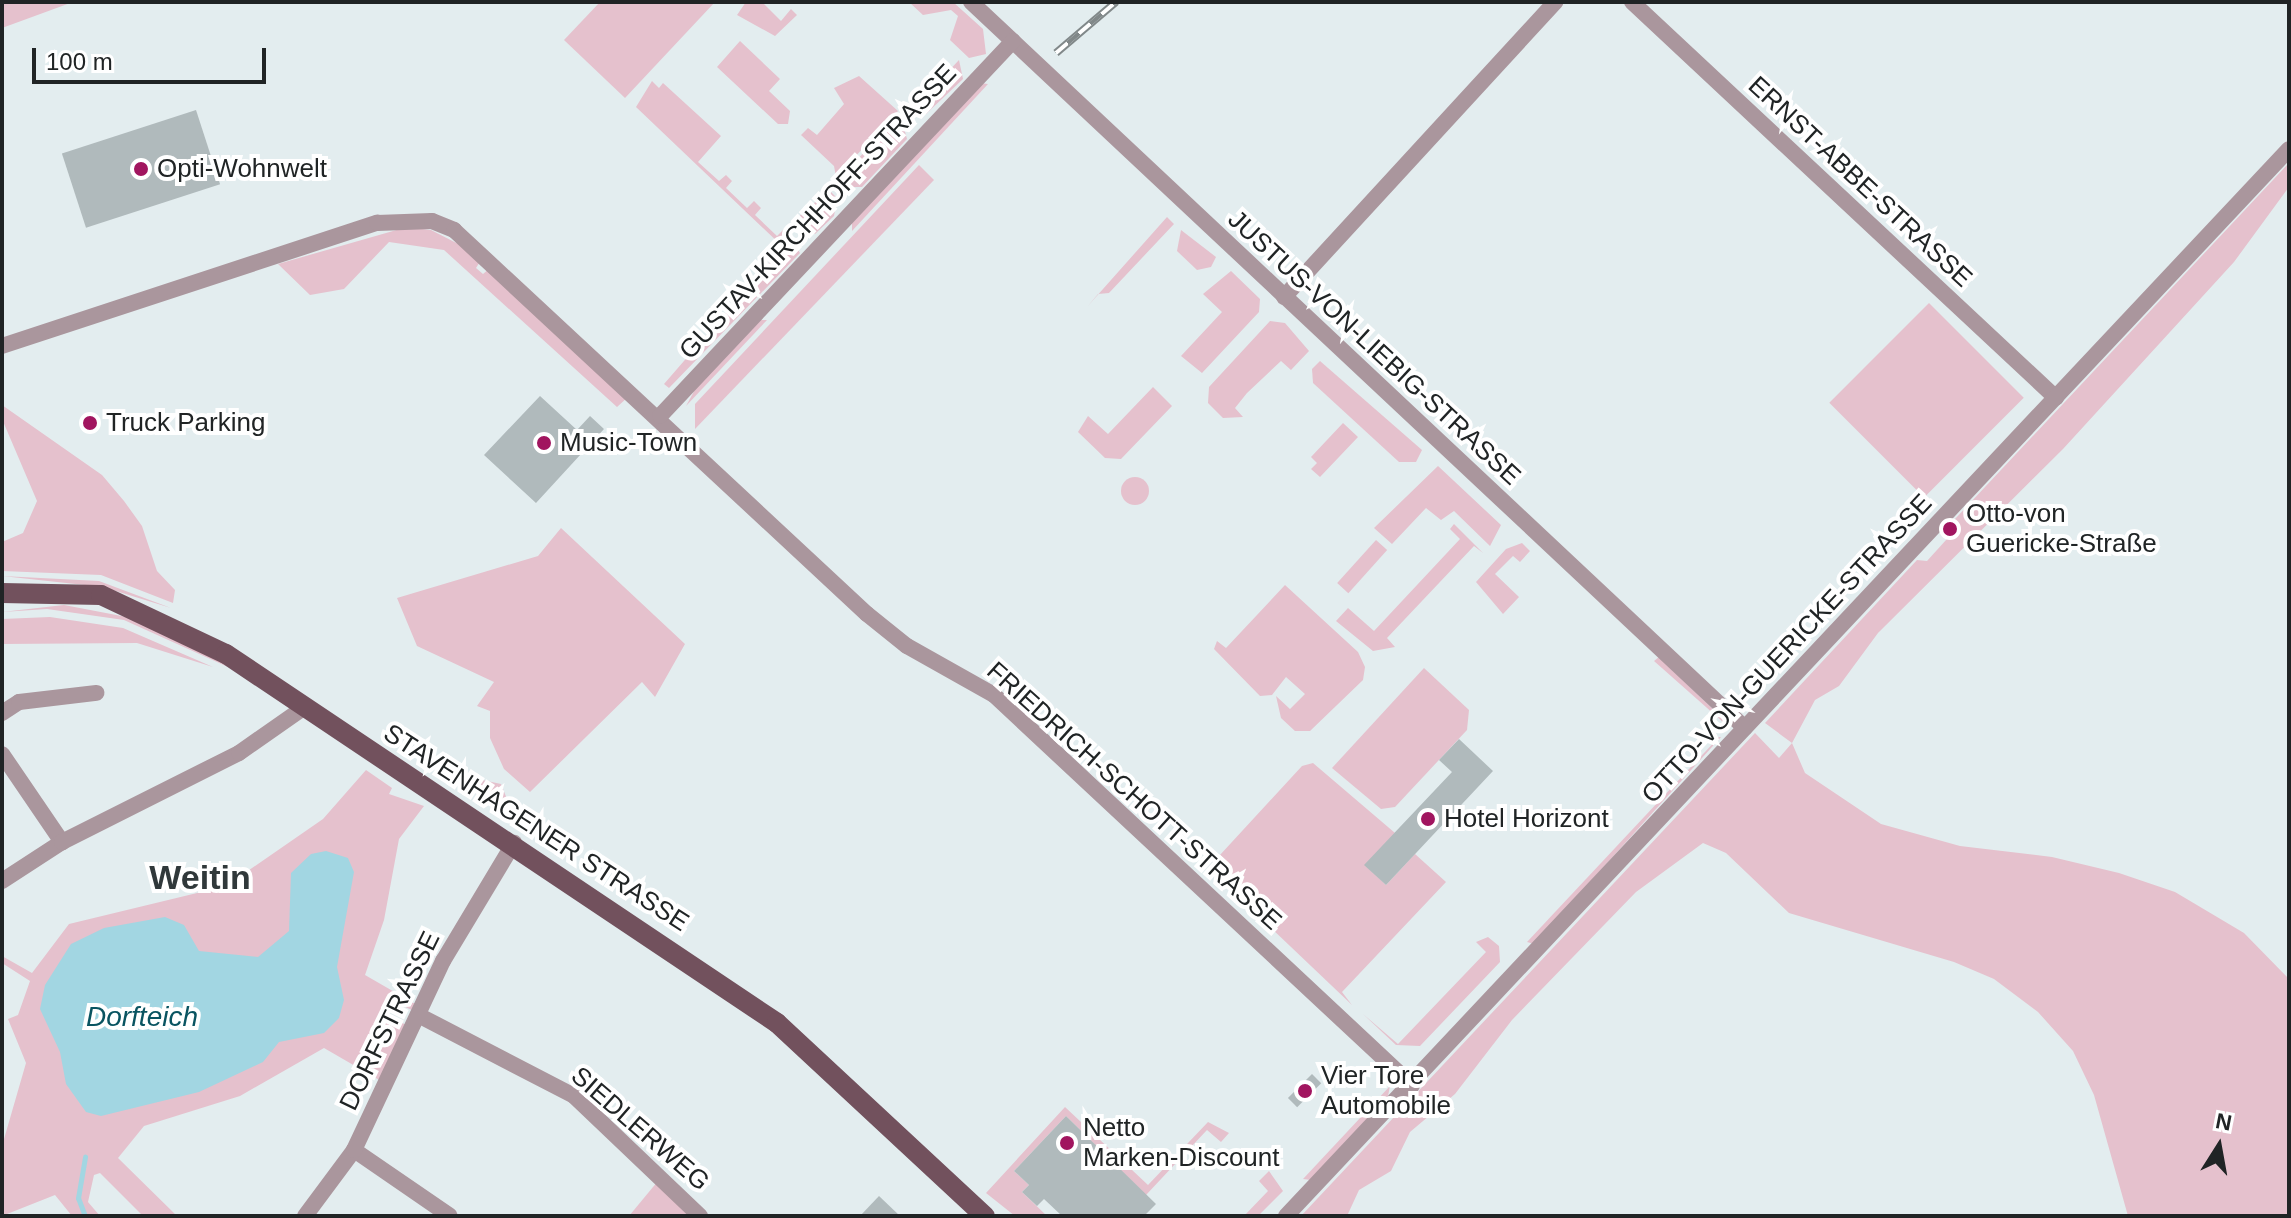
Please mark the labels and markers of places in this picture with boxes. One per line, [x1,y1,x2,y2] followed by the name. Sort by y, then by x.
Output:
[157,153,327,185] place label: Opti-Wohnwelt
[132,160,150,178] marker: Opti-Wohnwelt
[106,407,265,439] place label: Truck Parking
[81,414,99,432] marker: Truck Parking
[560,427,697,459] place label: Music-Town
[535,434,553,452] marker: Music-Town
[1966,498,2157,560] place label: Otto-von Guericke-Straße
[1941,520,1959,538] marker: Otto-von Guericke-Straße
[1444,803,1609,835] place label: Hotel Horizont
[1419,810,1437,828] marker: Hotel Horizont
[1321,1060,1451,1122] place label: Vier Tore Automobile
[1296,1082,1314,1100] marker: Vier Tore Automobile
[1083,1112,1280,1174] place label: Netto Marken-Discount
[1058,1134,1076,1152] marker: Netto Marken-Discount

